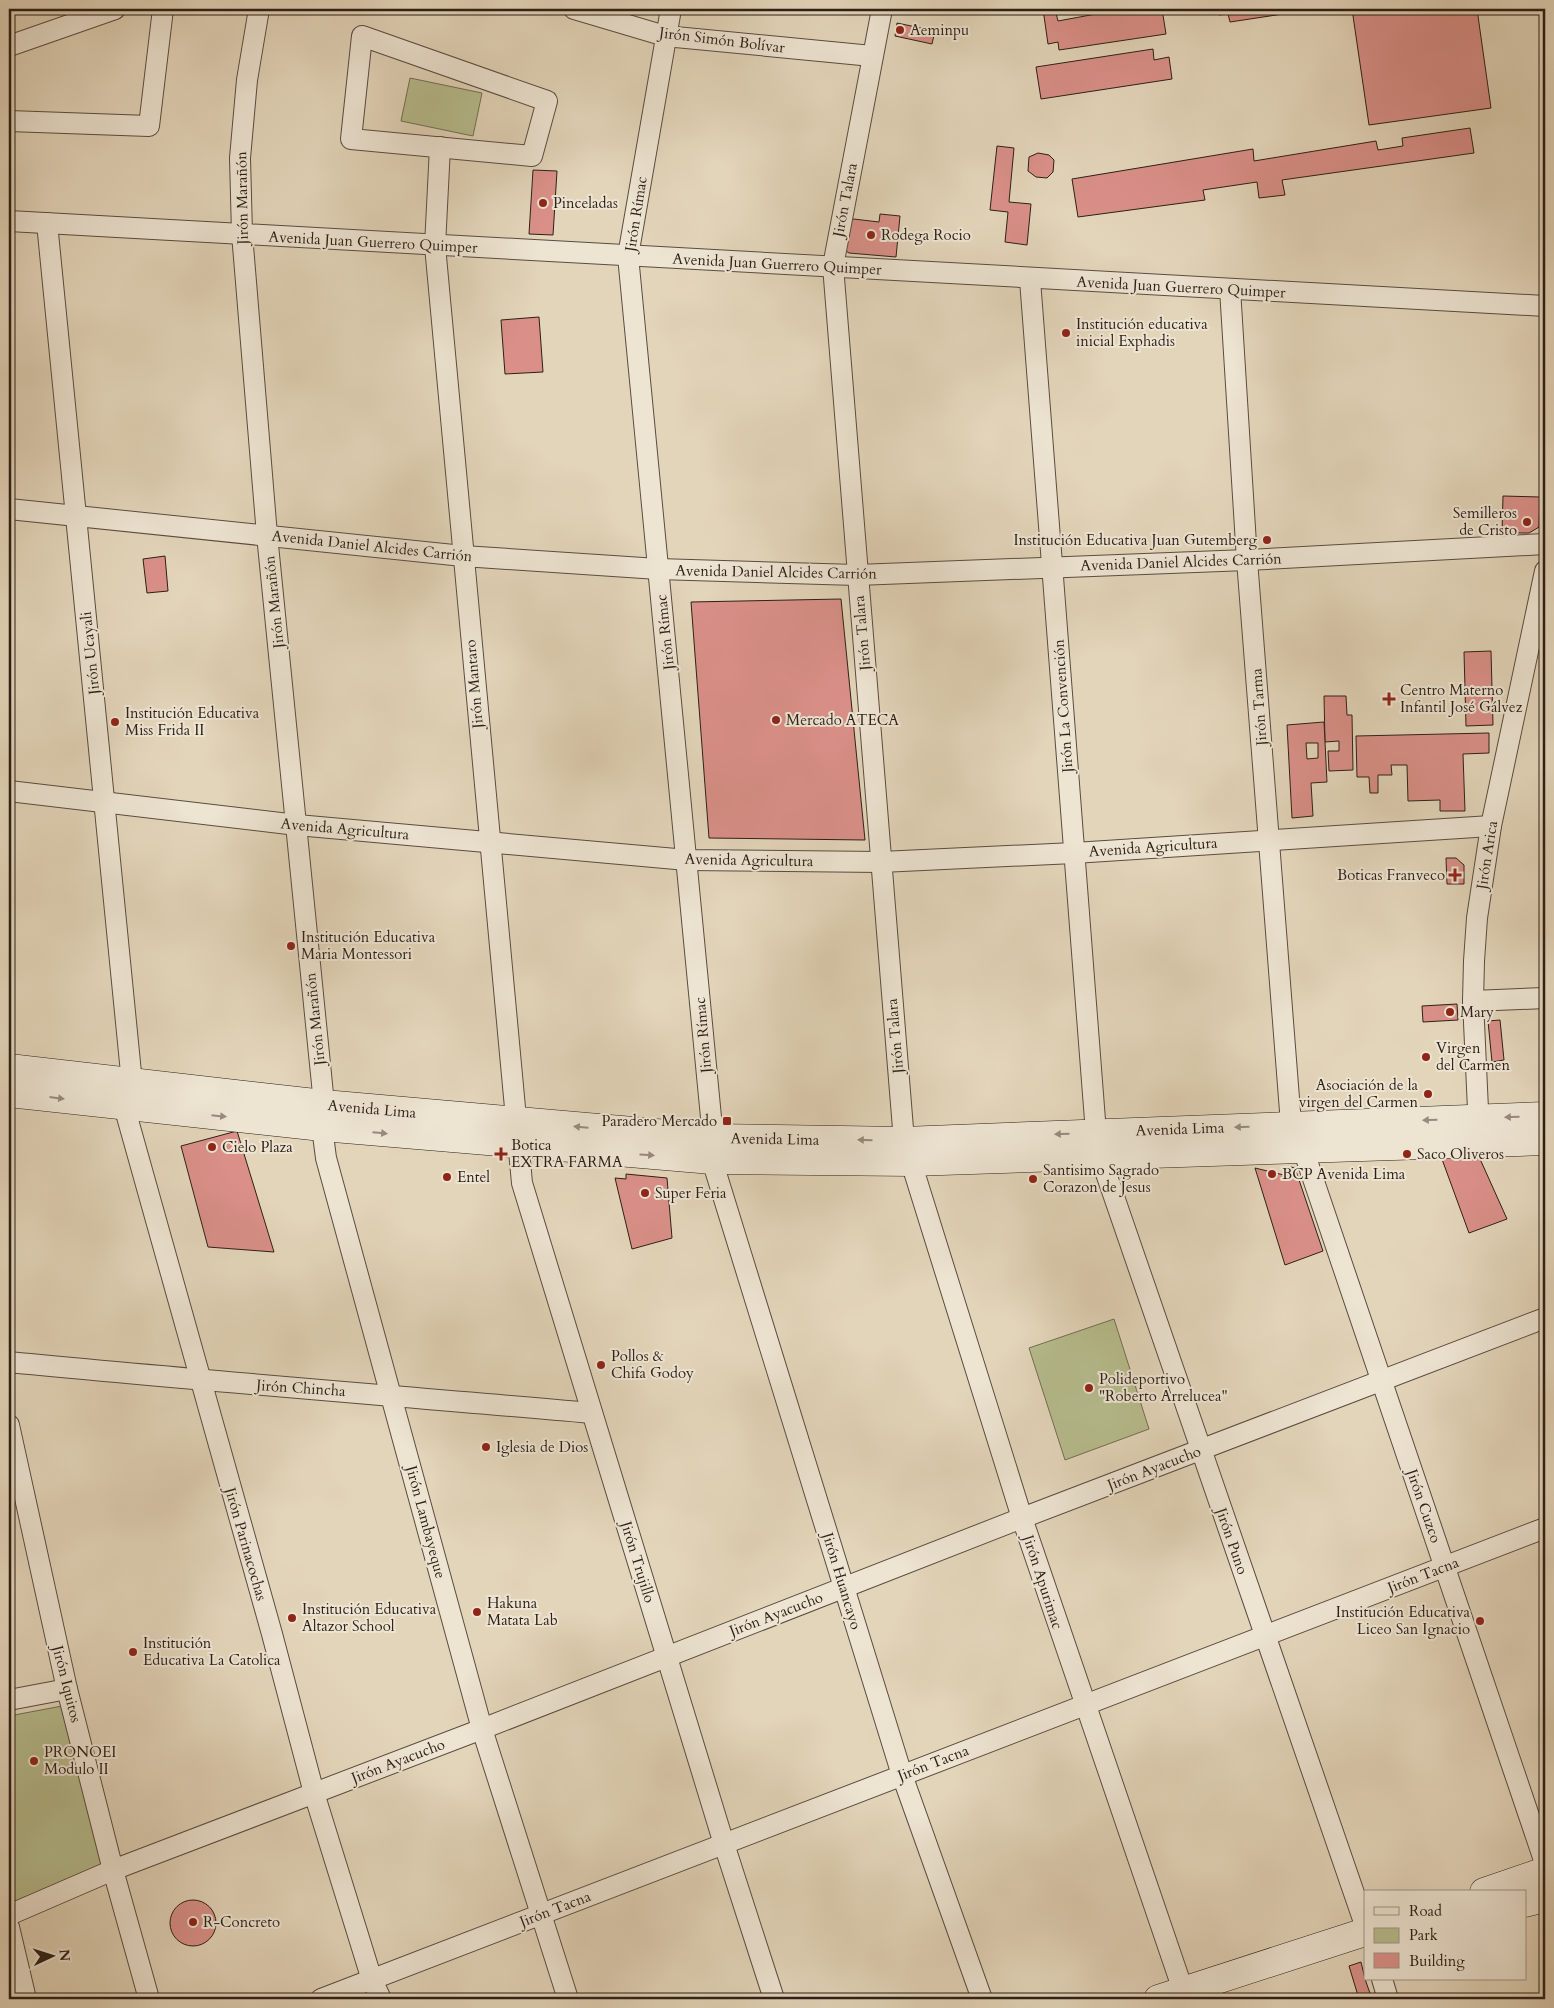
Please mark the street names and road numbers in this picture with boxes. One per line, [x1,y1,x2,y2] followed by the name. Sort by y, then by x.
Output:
[656,22,786,58] street label: Jirón Simón Bolívar
[231,151,253,247] street label: Jirón Marañón
[828,161,862,241] street label: Jirón Talara
[620,175,652,255] street label: Jirón Rímac
[268,227,479,257] street label: Avenida Juan Guerrero Quimper
[672,249,883,279] street label: Avenida Juan Guerrero Quimper
[1076,272,1287,302] street label: Avenida Juan Guerrero Quimper
[271,526,474,567] street label: Avenida Daniel Alcides Carrión
[1080,548,1283,576] street label: Avenida Daniel Alcides Carrión
[259,554,289,651] street label: Jirón Marañón
[675,560,877,584] street label: Avenida Daniel Alcides Carrión
[651,593,679,673] street label: Jirón Rímac
[849,594,875,673] street label: Jirón Talara
[76,610,105,698] street label: Jirón Ucayali
[1048,638,1078,775] street label: Jirón La Convención
[460,639,488,731] street label: Jirón Mantaro
[1246,667,1272,748] street label: Jirón Tarma
[280,813,411,845] street label: Avenida Agricultura
[1471,819,1502,893] street label: Jirón Arica
[1088,832,1218,861] street label: Avenida Agricultura
[684,849,814,871] street label: Avenida Agricultura
[300,971,330,1068] street label: Jirón Marañón
[690,996,716,1076] street label: Jirón Rímac
[882,997,908,1076] street label: Jirón Talara
[327,1095,418,1123] street label: Avenida Lima
[1135,1117,1225,1141] street label: Avenida Lima
[730,1128,820,1150] street label: Avenida Lima
[254,1375,347,1401] street label: Jirón Chincha
[1102,1441,1204,1496] street label: Jirón Ayacucho
[401,1461,451,1581] street label: Jirón Lambayeque
[1401,1465,1446,1546] street label: Jirón Cuzco
[220,1483,272,1603] street label: Jirón Parinacochas
[1211,1503,1253,1577] street label: Jirón Puno
[616,1517,660,1605] street label: Jirón Trujillo
[817,1528,866,1632] street label: Jirón Huancayo
[1018,1530,1068,1632] street label: Jirón Apurimac
[1383,1552,1462,1598] street label: Jirón Tacna
[724,1587,826,1642] street label: Jirón Ayacucho
[47,1641,86,1725] street label: Jirón Iquitos
[346,1734,448,1789] street label: Jirón Ayacucho
[893,1740,972,1786] street label: Jirón Tacna
[515,1886,594,1932] street label: Jirón Tacna

